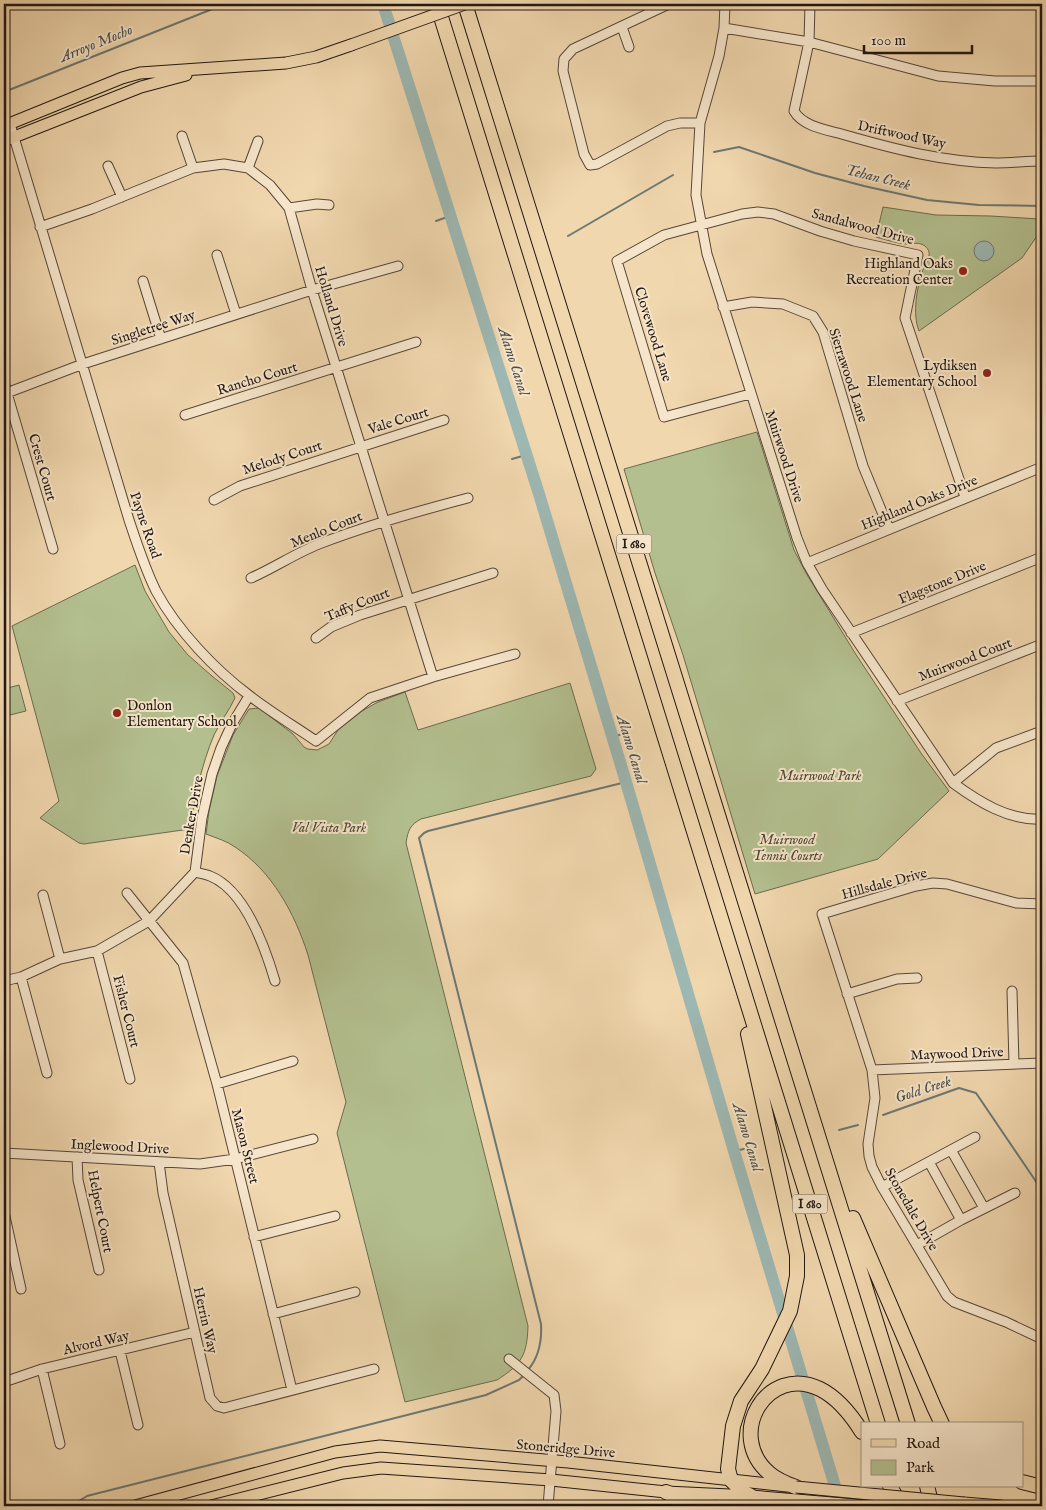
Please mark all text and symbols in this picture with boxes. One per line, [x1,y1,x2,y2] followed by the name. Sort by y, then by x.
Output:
[55,20,135,67] water label: Arroyo Mocho
[864,22,971,54] scale bar
[871,31,907,50] text: 100 m
[856,117,948,153] street label: Driftwood Way
[843,160,913,195] water label: Tehan Creek
[810,205,916,249] street label: Sandalwood Drive
[846,255,953,289] place label: Highland Oaks Recreation Center
[310,264,352,349] street label: Holland Drive
[957,265,969,277] marker: Highland Oaks Recreation Center
[630,285,676,384] street label: Clovewood Lane
[109,306,198,350] street label: Singletree Way
[493,323,534,399] water label: Alamo Canal
[824,326,872,425] street label: Sierrawood Lane
[867,357,978,391] place label: Lydiksen Elementary School
[215,358,300,400] street label: Rancho Court
[981,367,993,379] marker: Lydiksen Elementary School
[365,403,431,439] street label: Vale Court
[761,408,808,506] street label: Muirwood Drive
[24,432,60,503] street label: Crest Court
[240,437,325,479] street label: Melody Court
[858,471,981,535] street label: Highland Oaks Drive
[125,490,165,562] street label: Payne Road
[288,507,365,553] street label: Menlo Court
[616,534,652,554] road number: I 680
[896,557,989,609] street label: Flagstone Drive
[322,584,393,626] street label: Taffy Court
[916,634,1015,686] street label: Muirwood Court
[127,697,237,731] place label: Donlon Elementary School
[111,707,123,719] marker: Donlon Elementary School
[611,711,651,787] water label: Alamo Canal
[779,767,862,785] park label: Muirwood Park
[176,774,208,856] street label: Denker Drive
[292,819,367,837] park label: Val Vista Park
[752,831,823,865] park label: Muirwood Tennis Courts
[840,864,930,904] street label: Hillsdale Drive
[108,973,144,1050] street label: Fisher Court
[910,1043,1005,1065] street label: Maywood Drive
[893,1072,954,1107] water label: Gold Creek
[727,1099,767,1175] water label: Alamo Canal
[227,1107,263,1186] street label: Mason Street
[70,1135,170,1159] street label: Inglewood Drive
[880,1165,942,1255] street label: Stonedale Drive
[83,1168,117,1254] street label: Helpert Court
[792,1194,828,1214] road number: I 680
[189,1285,221,1356] street label: Herrin Way
[60,1327,131,1360] street label: Alvord Way
[861,1422,1024,1488] legend
[906,1434,941,1453] text: Road
[516,1436,617,1462] street label: Stoneridge Drive
[906,1458,936,1477] text: Park

